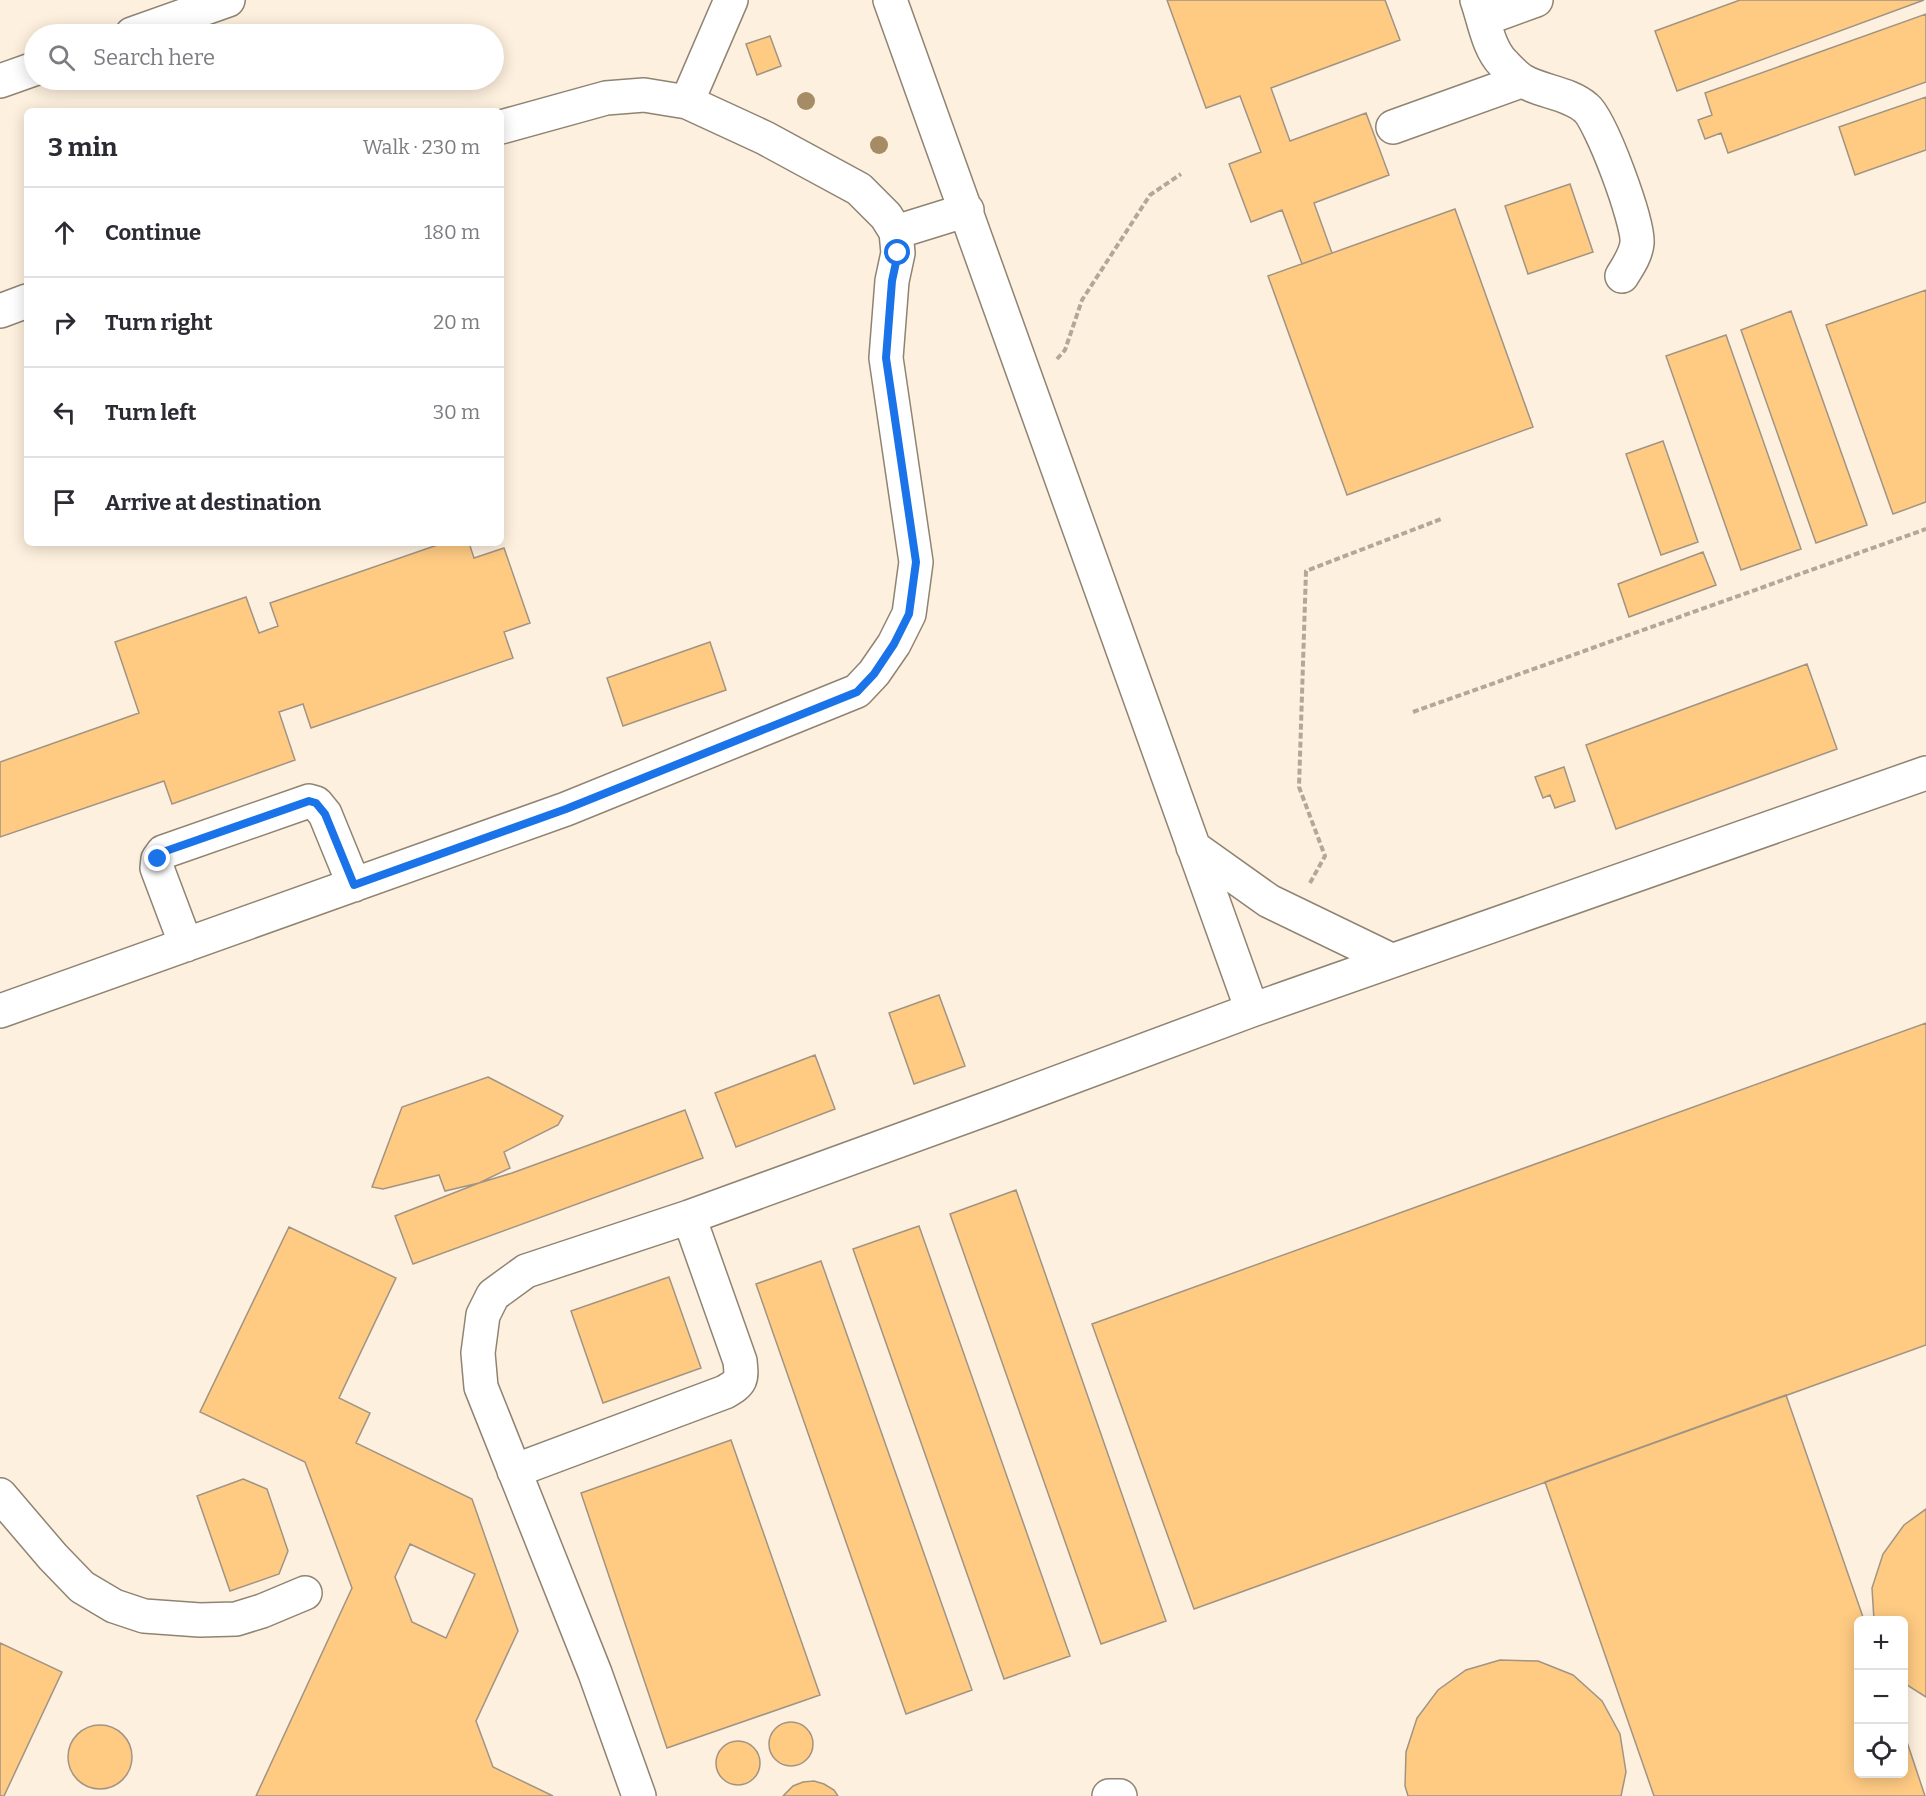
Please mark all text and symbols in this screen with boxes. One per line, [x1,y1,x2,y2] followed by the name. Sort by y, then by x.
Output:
[24,24,504,90] search box
[45,41,78,74] icon: search
[93,44,215,71] text: Search here
[48,132,117,163] text: 3 min
[363,135,480,159] text: Walk · 230 m
[48,216,81,249] icon: ahead
[105,219,201,246] text: Continue
[424,220,480,244] text: 180 m
[884,239,910,265] route start
[48,306,81,339] icon: right
[105,309,213,336] text: Turn right
[433,310,480,334] text: 20 m
[48,396,81,429] icon: left
[105,399,197,426] text: Turn left
[433,400,480,424] text: 30 m
[48,486,81,519] icon: arrive
[105,489,321,516] text: Arrive at destination
[144,845,170,871] route end
[1854,1616,1908,1778] map controls
[1854,1616,1908,1670] button: +
[1854,1670,1908,1724] button: −
[1854,1724,1908,1778] button: locate

